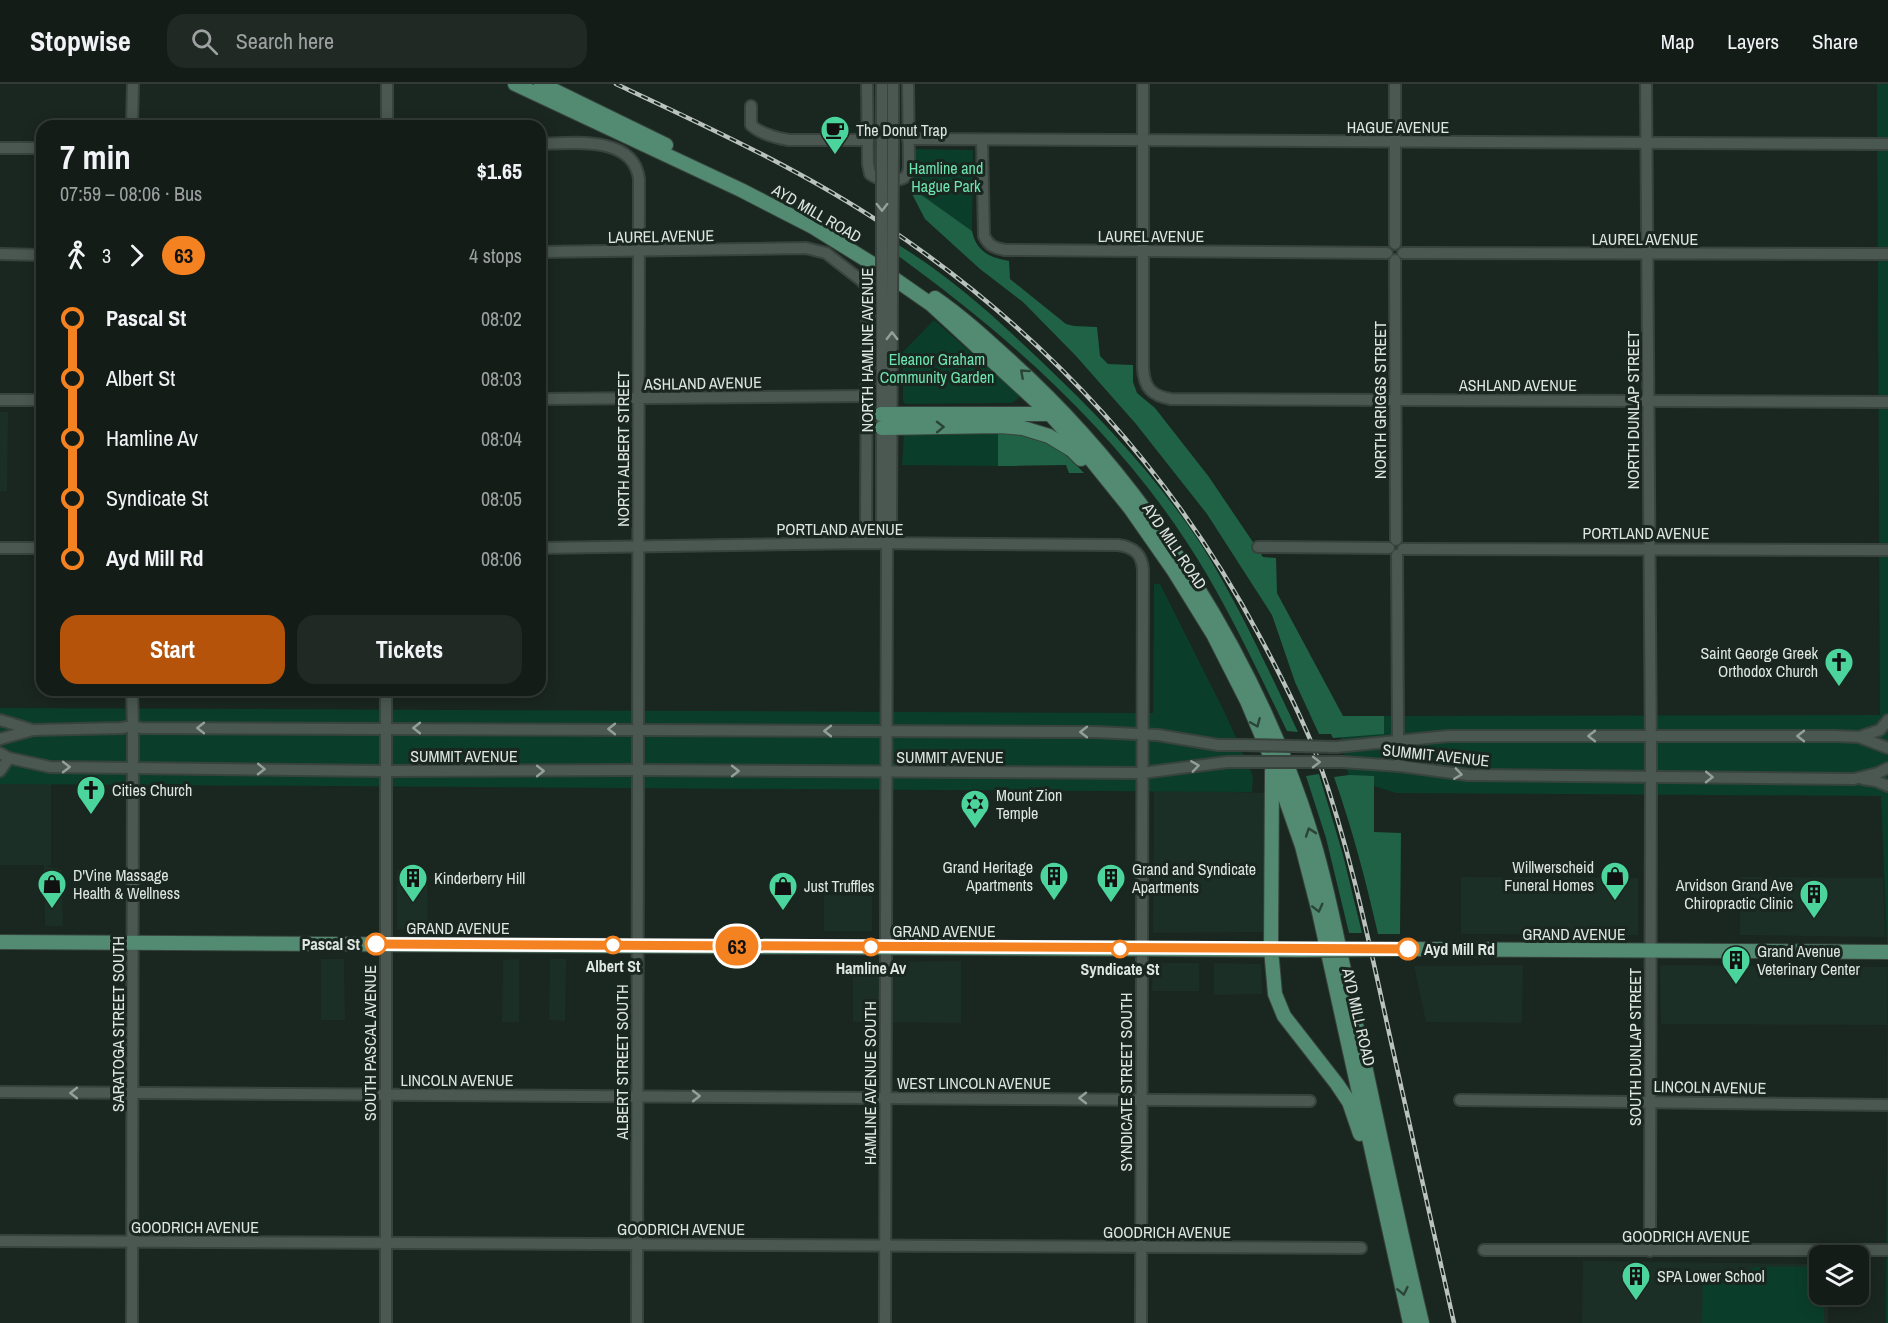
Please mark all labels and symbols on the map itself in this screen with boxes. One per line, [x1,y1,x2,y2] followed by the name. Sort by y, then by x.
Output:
[819,114,851,156] cafe icon: The Donut Trap
[1347,116,1449,138] street label: HAGUE AVENUE
[856,119,947,141] place label: The Donut Trap
[909,157,983,197] park label: Hamline and Hague Park
[767,178,866,248] street label: AYD MILL ROAD
[876,203,888,212] one-way arrow
[608,224,714,248] street label: LAUREL AVENUE
[1098,225,1204,247] street label: LAUREL AVENUE
[1592,228,1698,250] street label: LAUREL AVENUE
[856,268,878,432] street label: NORTH HAMLINE AVENUE
[1369,321,1391,479] street label: NORTH GRIGGS STREET
[1622,331,1644,489] street label: NORTH DUNLAP STREET
[886,332,898,341] one-way arrow
[880,348,994,388] park label: Eleanor Graham Community Garden
[1021,369,1031,380] one-way arrow
[612,371,634,527] street label: NORTH ALBERT STREET
[643,371,762,395] street label: ASHLAND AVENUE
[1458,374,1577,396] street label: ASHLAND AVENUE
[936,421,945,433] one-way arrow
[1137,498,1212,594] street label: AYD MILL ROAD
[776,518,904,540] street label: PORTLAND AVENUE
[1582,522,1710,544] street label: PORTLAND AVENUE
[1701,642,1818,682] place label: Saint George Greek Orthodox Church
[1823,646,1855,688] church icon: Saint George Greek Orthodox Church
[1249,717,1261,728] one-way arrow
[197,722,206,734] one-way arrow
[413,722,422,734] one-way arrow
[608,723,617,735] one-way arrow
[824,724,833,737] one-way arrow
[1079,726,1088,738] one-way arrow
[1588,730,1597,742] one-way arrow
[1796,730,1805,742] one-way arrow
[1381,738,1491,772] street label: SUMMIT AVENUE
[410,745,518,767] street label: SUMMIT AVENUE
[896,746,1004,768] street label: SUMMIT AVENUE
[1312,756,1321,768] one-way arrow
[1191,760,1200,773] one-way arrow
[62,761,71,773] one-way arrow
[257,763,266,776] one-way arrow
[536,765,545,777] one-way arrow
[731,765,740,777] one-way arrow
[1454,767,1463,780] one-way arrow
[1704,771,1713,783] one-way arrow
[75,774,107,816] church icon: Cities Church
[112,779,192,801] place label: Cities Church
[996,784,1062,824] place label: Mount Zion Temple
[959,788,991,830] synagogue icon: Mount Zion Temple
[1305,827,1317,838] one-way arrow
[943,856,1033,896] place label: Grand Heritage Apartments
[1504,856,1594,896] place label: Willwerscheid Funeral Homes
[1131,858,1256,898] place label: Grand and Syndicate Apartments
[1038,860,1070,902] building icon: Grand Heritage Apartments
[1599,860,1631,902] shop icon: Willwerscheid Funeral Homes
[397,862,429,904] building icon: Kinderberry Hill
[1095,862,1127,904] building icon: Grand and Syndicate Apartments
[73,864,180,904] place label: D'Vine Massage Health & Wellness
[434,867,525,889] place label: Kinderberry Hill
[36,868,68,910] shop icon: D'Vine Massage Health & Wellness
[767,870,799,912] shop icon: Just Truffles
[1675,874,1793,914] place label: Arvidson Grand Ave Chiropractic Clinic
[804,875,875,897] place label: Just Truffles
[1798,878,1830,920] building icon: Arvidson Grand Ave Chiropractic Clinic
[1310,903,1323,913] one-way arrow
[406,917,510,939] street label: GRAND AVENUE
[892,920,996,942] street label: GRAND AVENUE
[1522,923,1626,945] street label: GRAND AVENUE
[710,926,764,966] line badge: 63
[302,933,361,955] place label: Pascal St
[365,933,387,955] marker: Pascal St
[107,936,129,1112] street label: SARATOGA STREET SOUTH
[604,936,622,954] marker: Albert St
[862,938,880,956] marker: Hamline Av
[1397,938,1419,960] marker: Ayd Mill Rd
[1424,938,1495,960] place label: Ayd Mill Rd
[1111,940,1129,958] marker: Syndicate St
[1757,940,1860,980] place label: Grand Avenue Veterinary Center
[1720,944,1752,986] building icon: Grand Avenue Veterinary Center
[586,955,641,977] place label: Albert St
[836,957,907,979] place label: Hamline Av
[1081,958,1160,980] place label: Syndicate St
[359,965,381,1121] street label: SOUTH PASCAL AVENUE
[1337,965,1381,1068] street label: AYD MILL ROAD
[1624,968,1646,1126] street label: SOUTH DUNLAP STREET
[611,984,633,1141] street label: ALBERT STREET SOUTH
[1115,993,1137,1171] street label: SYNDICATE STREET SOUTH
[859,1001,881,1165] street label: HAMLINE AVENUE SOUTH
[401,1069,513,1091] street label: LINCOLN AVENUE
[897,1072,1051,1094] street label: WEST LINCOLN AVENUE
[1653,1075,1767,1099] street label: LINCOLN AVENUE
[70,1087,79,1099] one-way arrow
[691,1090,700,1102] one-way arrow
[1078,1092,1087,1104] one-way arrow
[131,1216,259,1238] street label: GOODRICH AVENUE
[617,1218,745,1240] street label: GOODRICH AVENUE
[1103,1221,1231,1243] street label: GOODRICH AVENUE
[1622,1225,1750,1247] street label: GOODRICH AVENUE
[1620,1260,1652,1302] building icon: SPA Lower School
[1657,1265,1765,1287] place label: SPA Lower School
[1395,1286,1408,1296] one-way arrow

